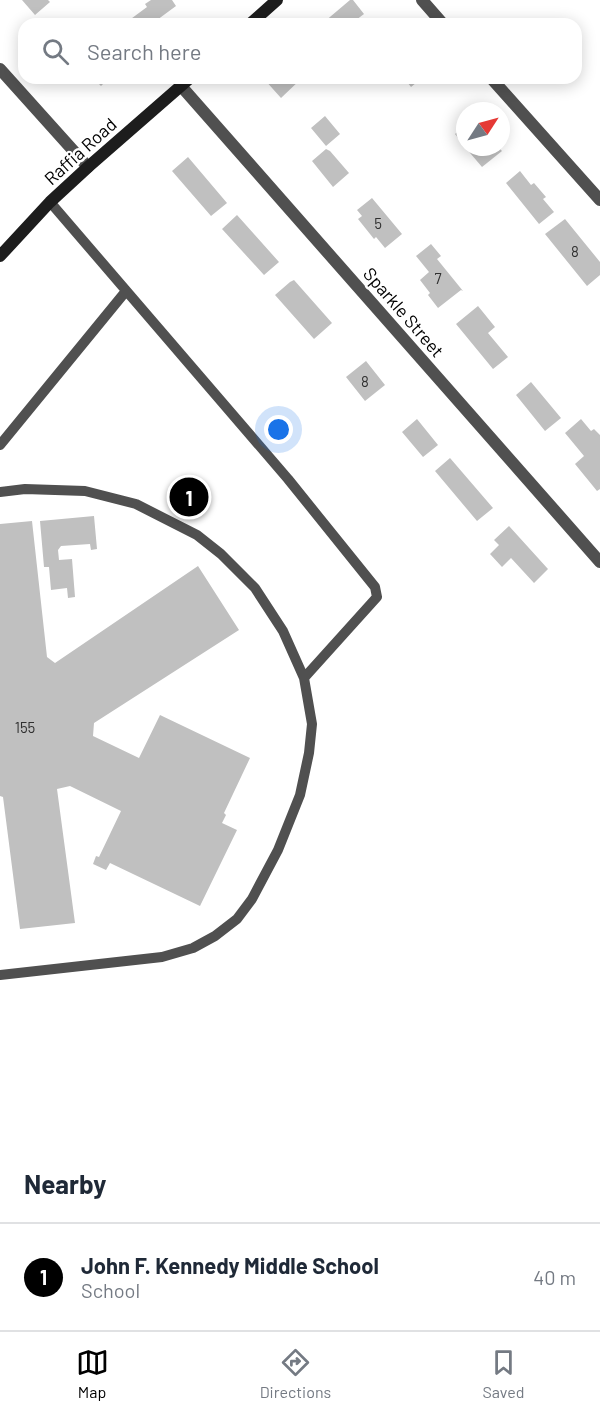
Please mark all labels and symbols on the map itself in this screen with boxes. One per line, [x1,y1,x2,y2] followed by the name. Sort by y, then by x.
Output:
[456,102,510,156] north arrow
[39,113,121,189] street label: Raffia Road
[374,214,382,232] house number: 5
[571,242,579,260] house number: 8
[359,263,449,361] street label: Sparkle Street
[434,269,442,287] house number: 7
[361,372,369,390] house number: 8
[264,415,293,444] your location
[170,474,208,520] pin: 1
[15,718,35,736] house number: 155

